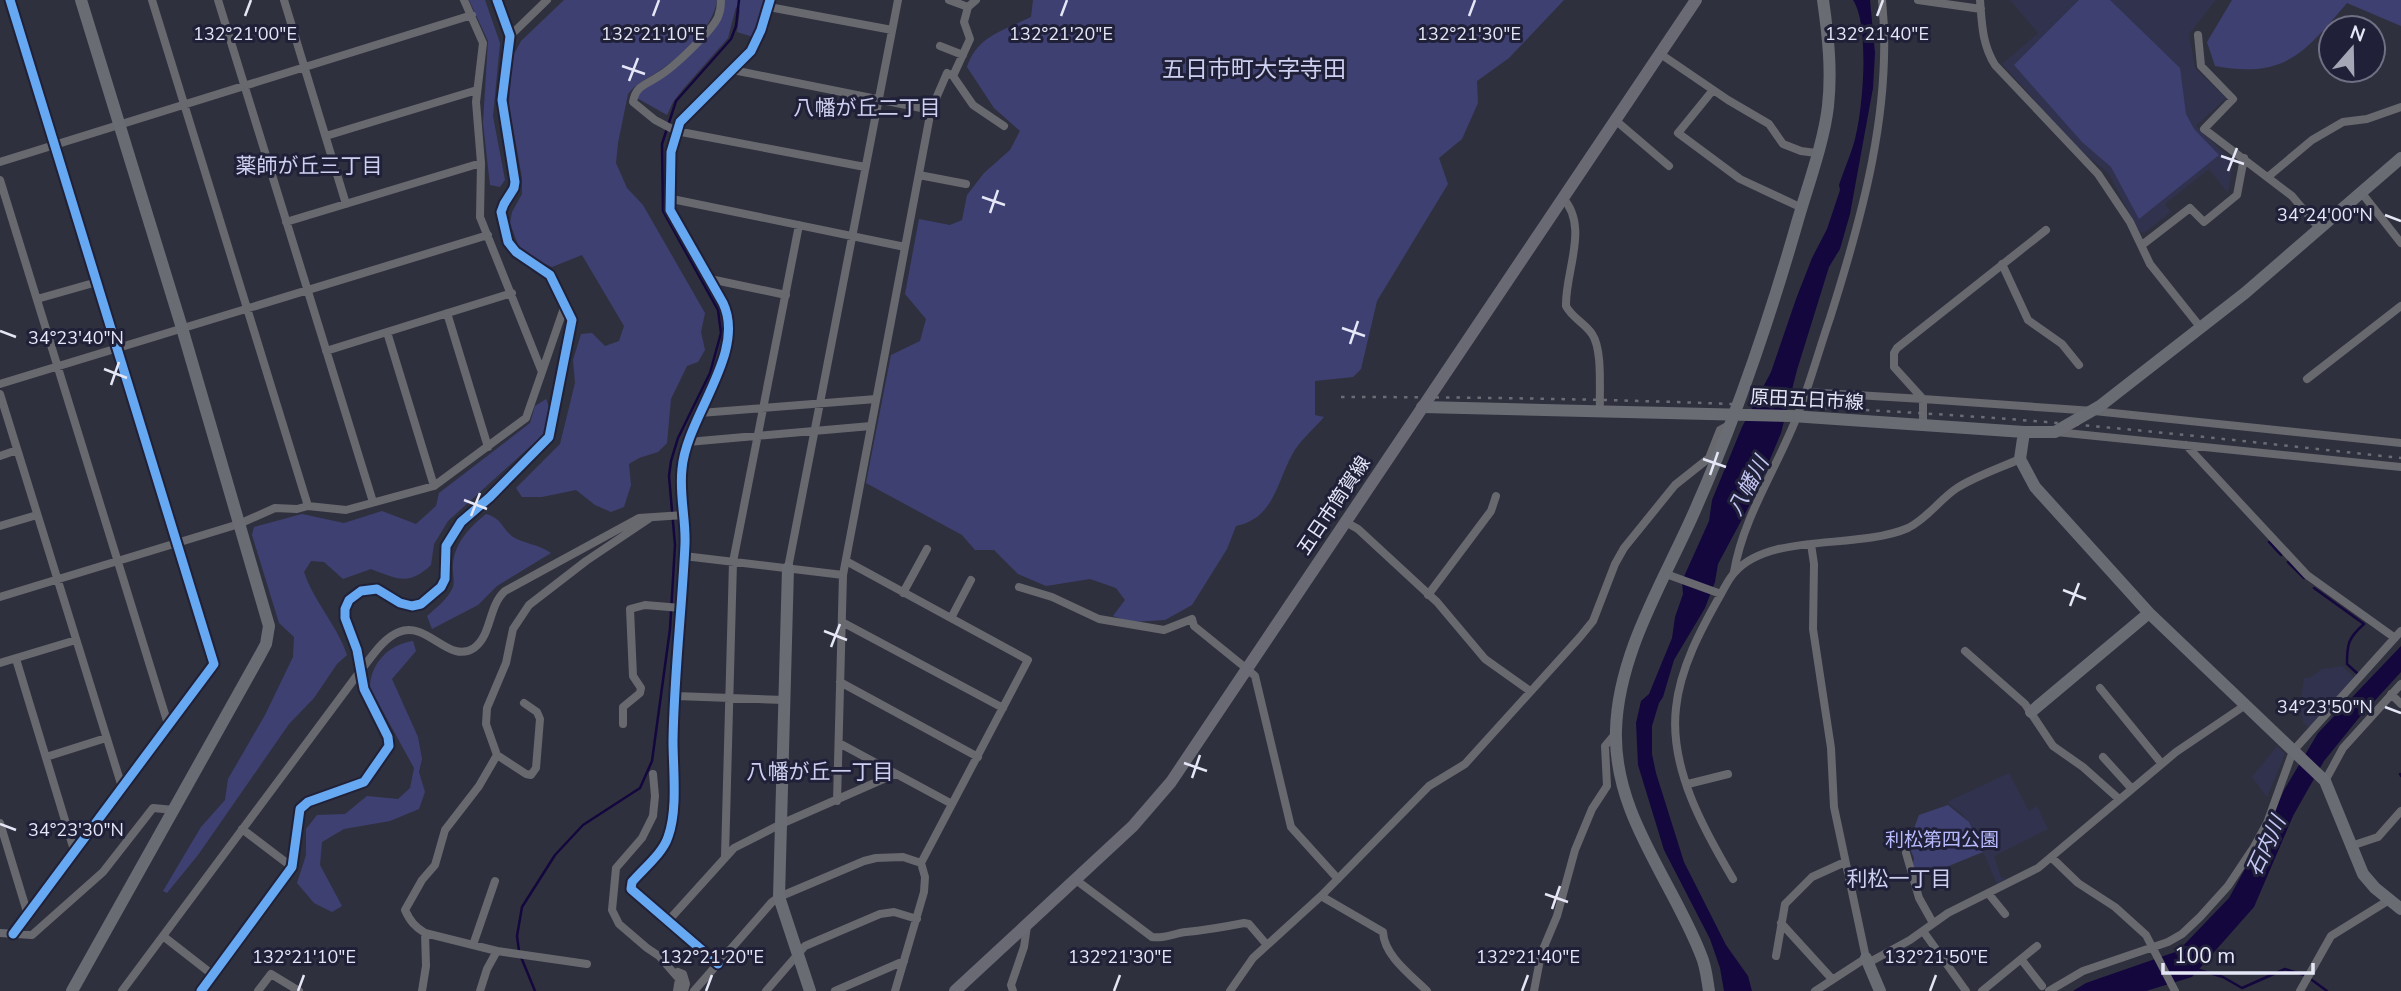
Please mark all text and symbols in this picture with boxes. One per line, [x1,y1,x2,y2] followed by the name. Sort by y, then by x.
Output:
[2317,14,2387,84] north arrow
[2346,19,2369,49] text: N
[193,22,297,46] text: 132°21'00"E
[601,22,705,46] text: 132°21'10"E
[1009,22,1113,46] text: 132°21'20"E
[1417,22,1521,46] text: 132°21'30"E
[1825,22,1929,46] text: 132°21'40"E
[1162,54,1346,85] district label: 五日市町大字寺田
[794,94,941,122] district label: 八幡が丘二丁目
[236,152,383,180] district label: 薬師が丘三丁目
[2277,203,2373,227] text: 34°24'00"N
[28,326,124,350] text: 34°23'40"N
[1749,384,1865,416] street label: 原田五日市線
[1721,450,1776,520] water label: 八幡川
[1291,451,1376,560] street label: 五日市筒賀線
[2277,695,2373,719] text: 34°23'50"N
[747,758,894,786] district label: 八幡が丘一丁目
[2240,810,2293,880] water label: 石内川
[28,818,124,842] text: 34°23'30"N
[1885,827,1999,853] park label: 利松第四公園
[1847,865,1952,893] district label: 利松一丁目
[2163,932,2314,976] scale bar
[2174,942,2235,970] text: 100 m
[252,945,356,969] text: 132°21'10"E
[660,945,764,969] text: 132°21'20"E
[1068,945,1172,969] text: 132°21'30"E
[1476,945,1580,969] text: 132°21'40"E
[1884,945,1988,969] text: 132°21'50"E

